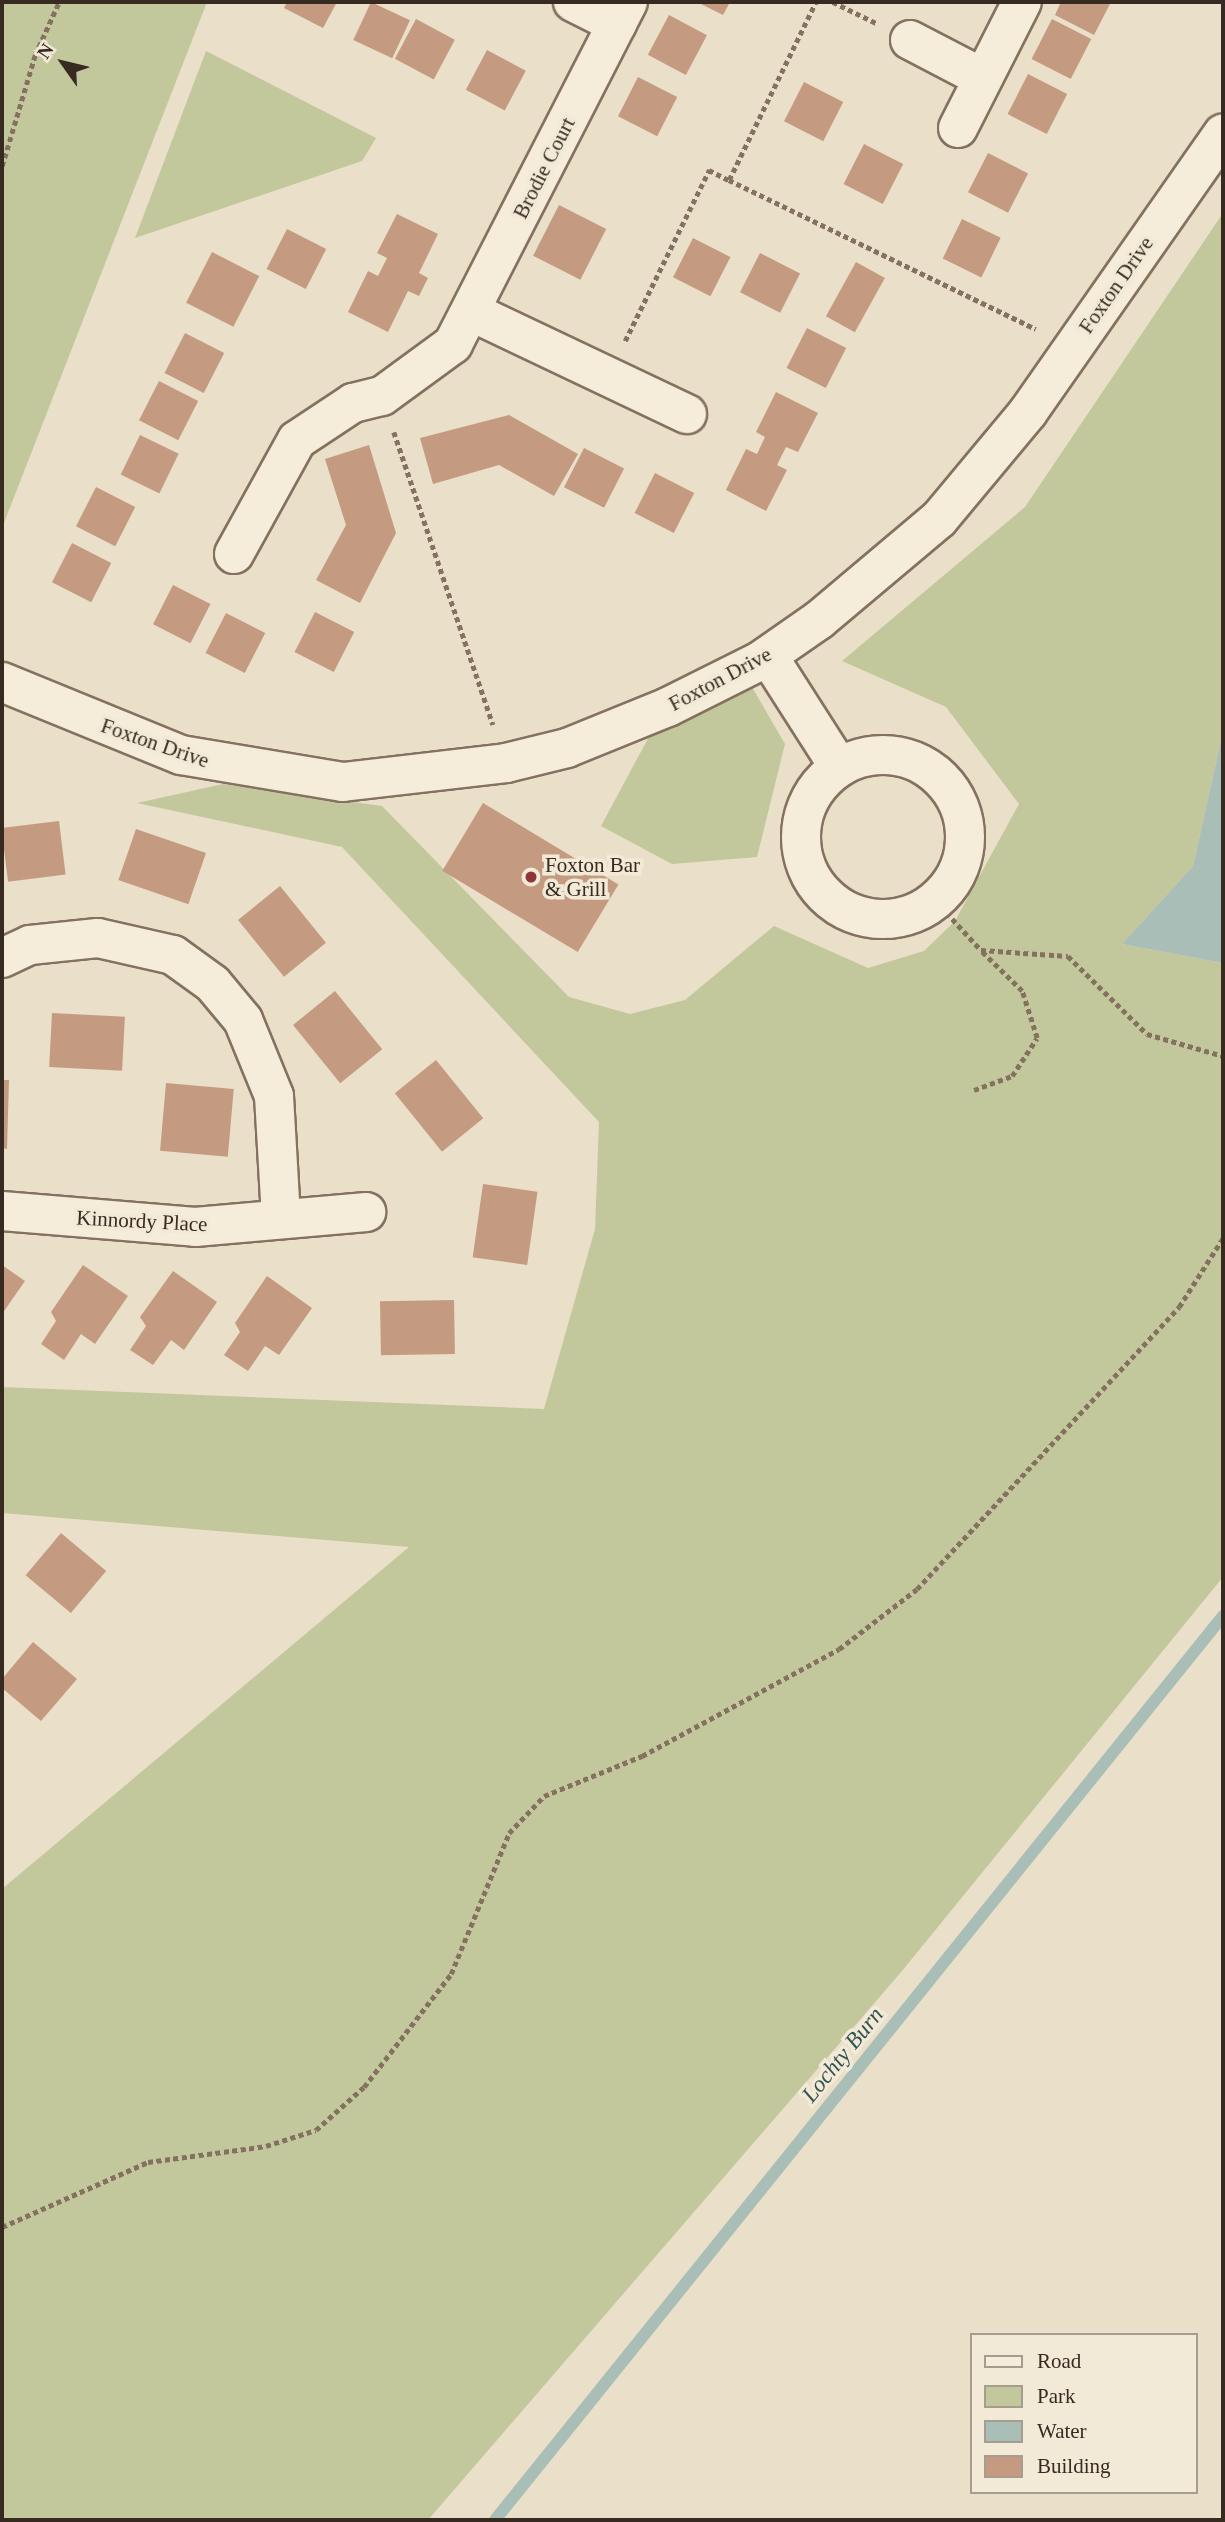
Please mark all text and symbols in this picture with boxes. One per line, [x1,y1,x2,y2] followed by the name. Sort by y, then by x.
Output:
[28,28,98,98] north arrow
[33,39,58,63] text: N
[508,113,580,223] street label: Brodie Court
[1073,232,1159,338] street label: Foxton Drive
[664,641,776,717] street label: Foxton Drive
[98,713,212,773] street label: Foxton Drive
[545,852,640,902] place label: Foxton Bar & Grill
[523,869,539,885] marker: Foxton Bar & Grill
[76,1205,208,1237] street label: Kinnordy Place
[796,2002,890,2108] water label: Lochty Burn
[970,2333,1197,2494] legend
[1037,2349,1081,2373] text: Road
[1037,2384,1076,2408] text: Park
[1037,2419,1087,2443] text: Water
[1037,2454,1111,2478] text: Building

